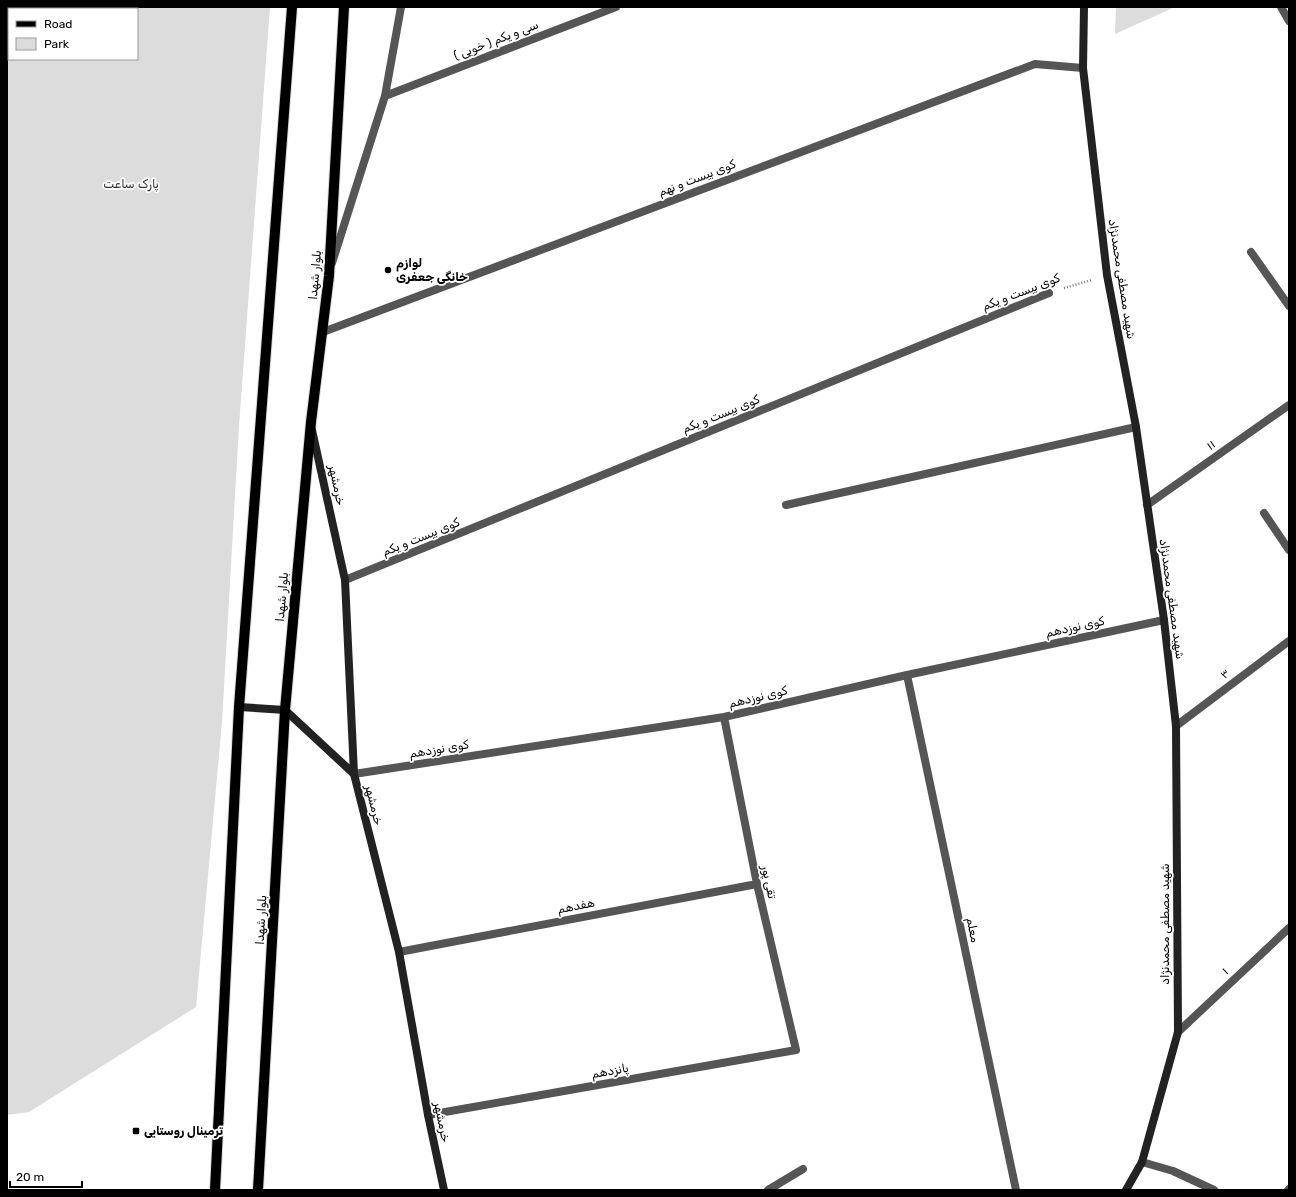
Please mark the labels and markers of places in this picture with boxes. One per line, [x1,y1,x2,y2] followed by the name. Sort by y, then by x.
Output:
[396,256,468,284] place label: لوازم خانگی جعفری
[383,265,393,275] marker: لوازم خانگی جعفری
[144,1124,224,1138] place label: ترمینال روستایی
[131,1126,141,1136] marker: ترمینال روستایی

